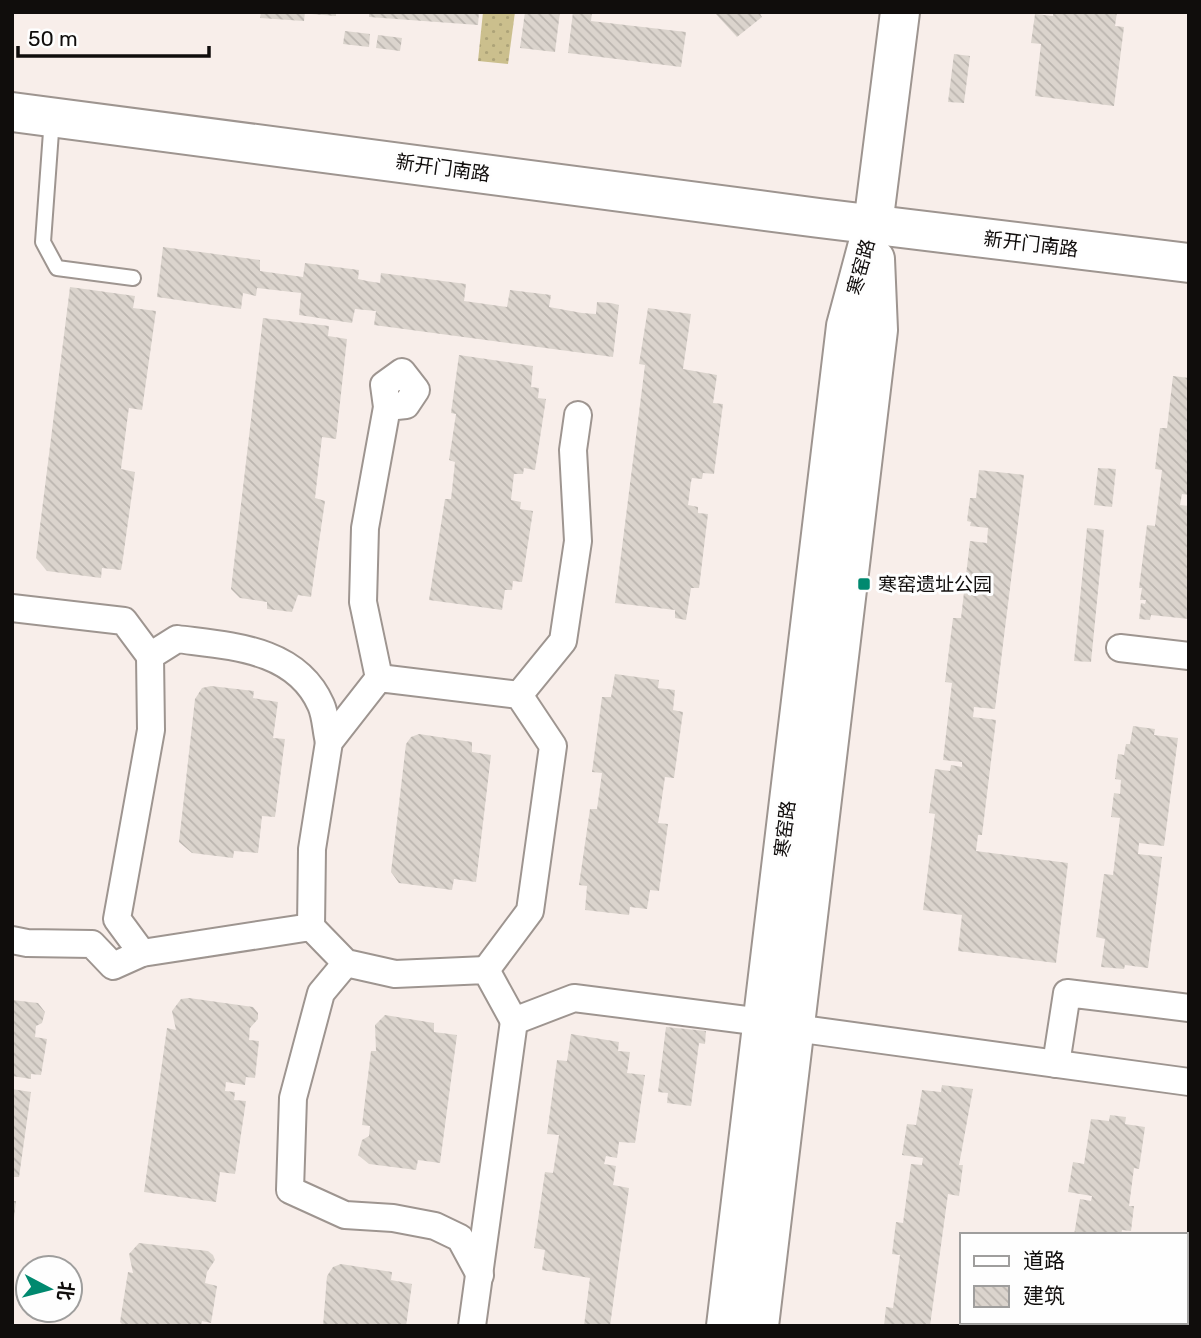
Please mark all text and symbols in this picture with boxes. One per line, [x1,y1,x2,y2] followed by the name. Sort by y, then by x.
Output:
[18,14,208,58] scale bar
[28,26,78,51] text: 50 m
[394,150,492,186] street label: 新开门南路
[982,227,1080,261] street label: 新开门南路
[843,236,879,298] street label: 寒窑路
[878,573,992,596] place label: 寒窑遗址公园
[856,576,872,592] marker: 寒窑遗址公园
[770,799,800,859] street label: 寒窑路
[960,1233,1187,1324] legend
[1023,1248,1065,1273] text: 道路
[14,1254,84,1324] north arrow
[53,1280,78,1302] text: 北
[1023,1283,1065,1308] text: 建筑

